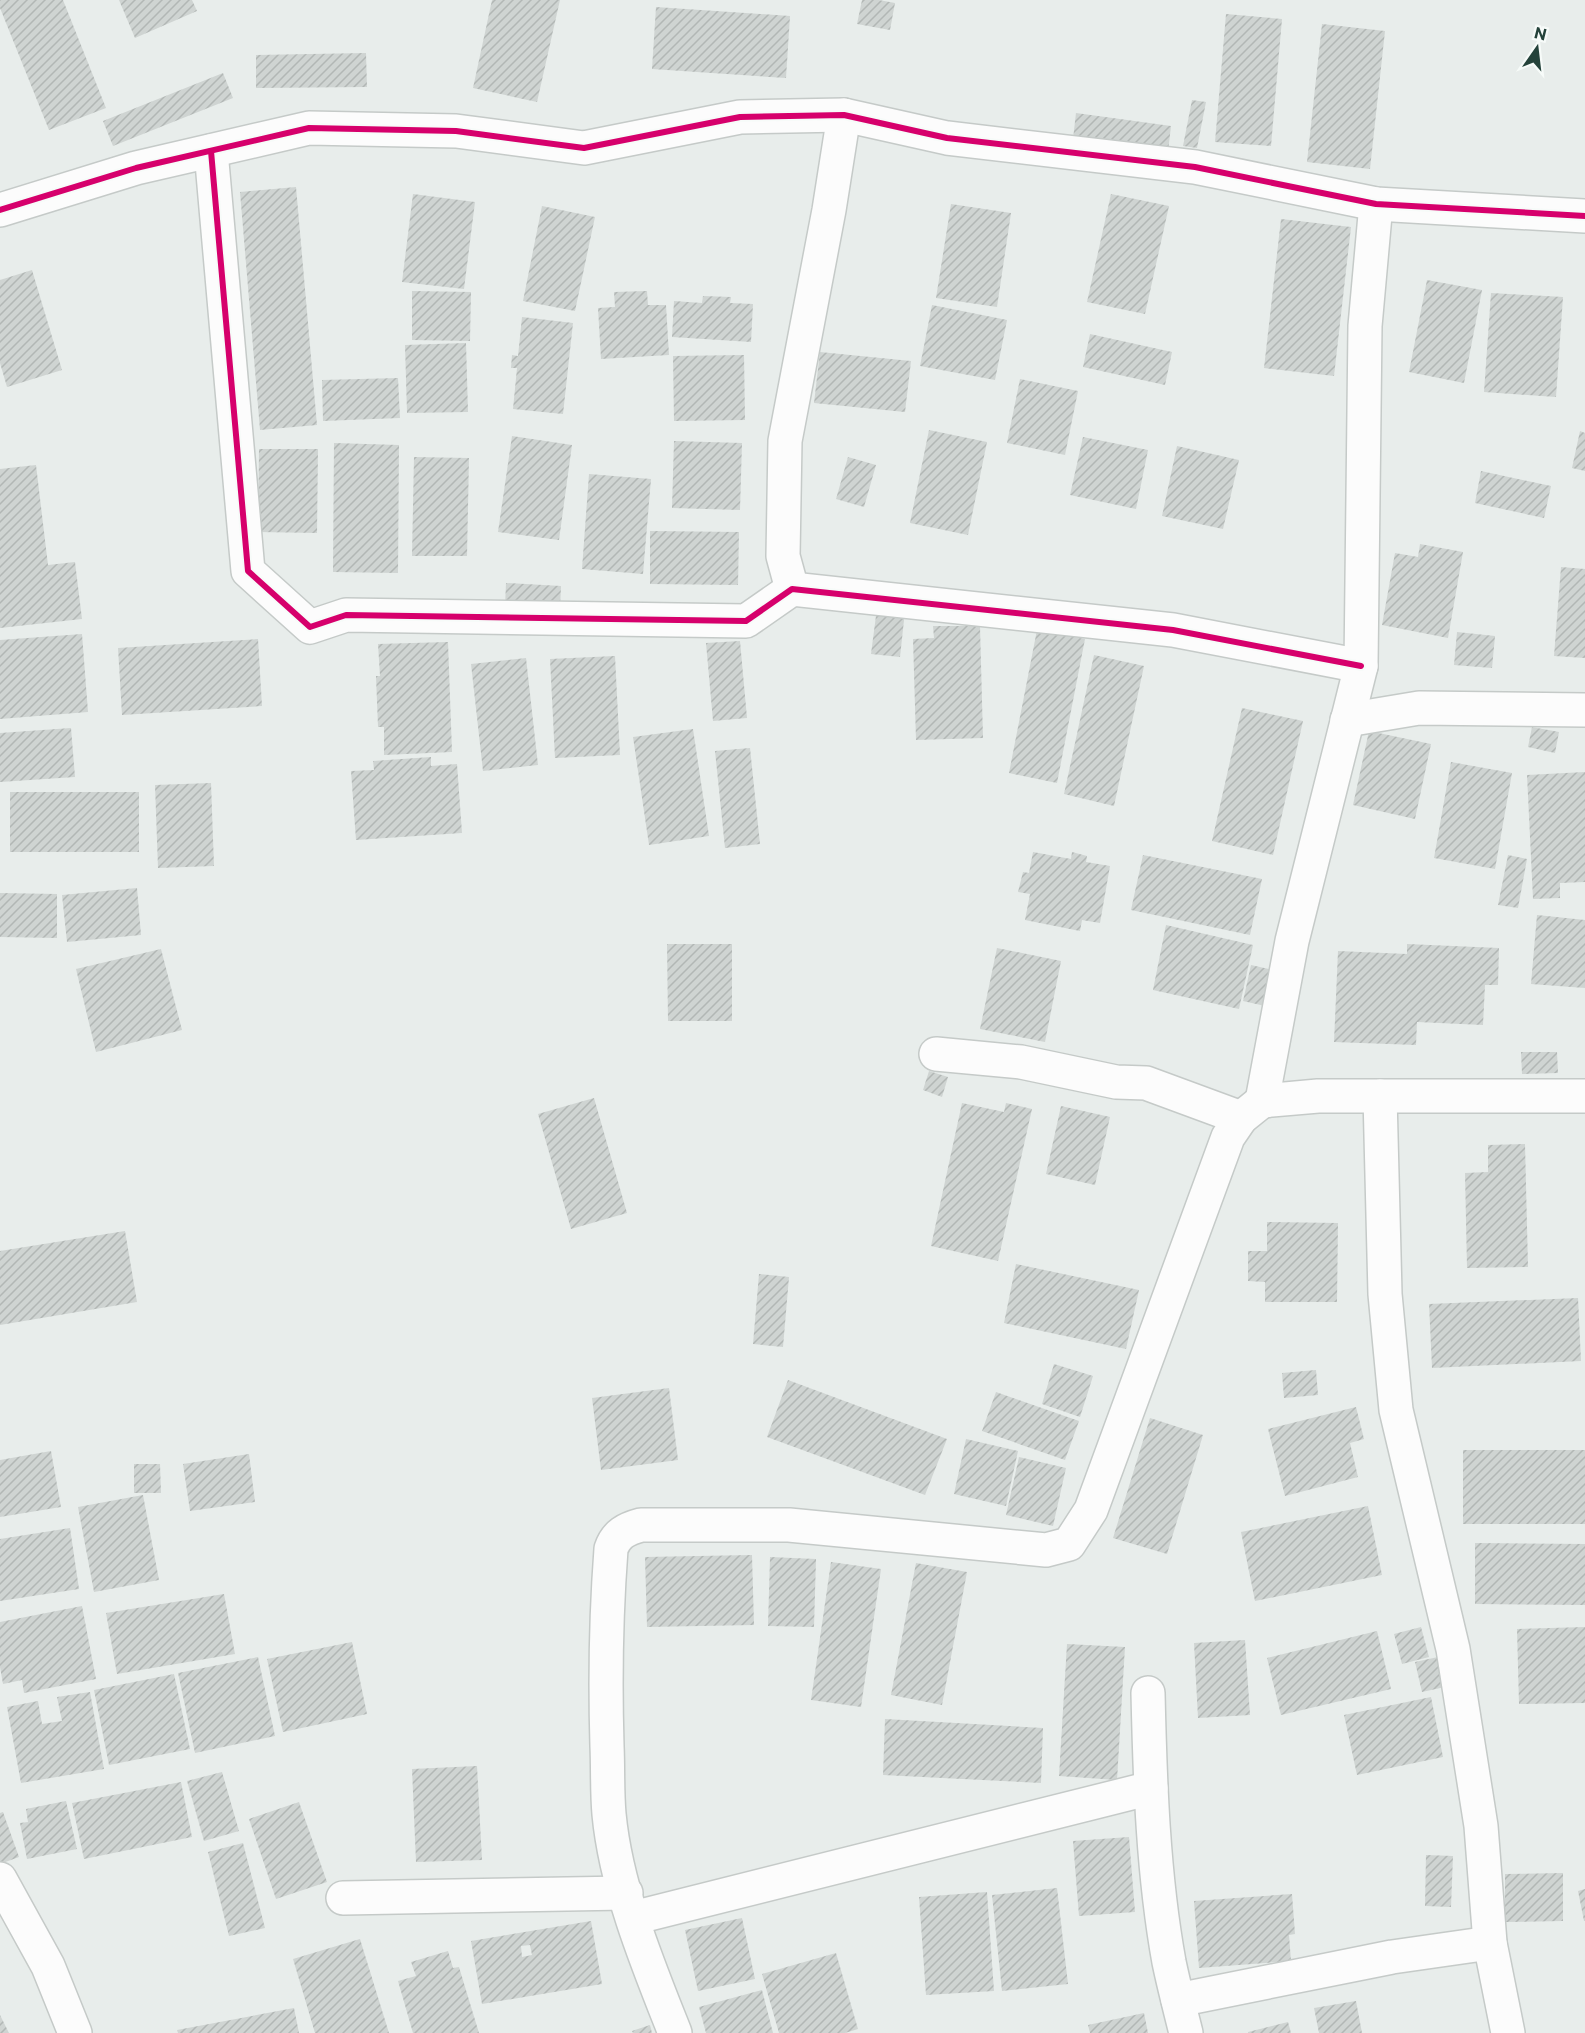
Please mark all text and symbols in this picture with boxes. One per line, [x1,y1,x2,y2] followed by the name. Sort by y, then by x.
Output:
[1507,18,1567,78] north arrow
[1533,22,1549,44] text: N

